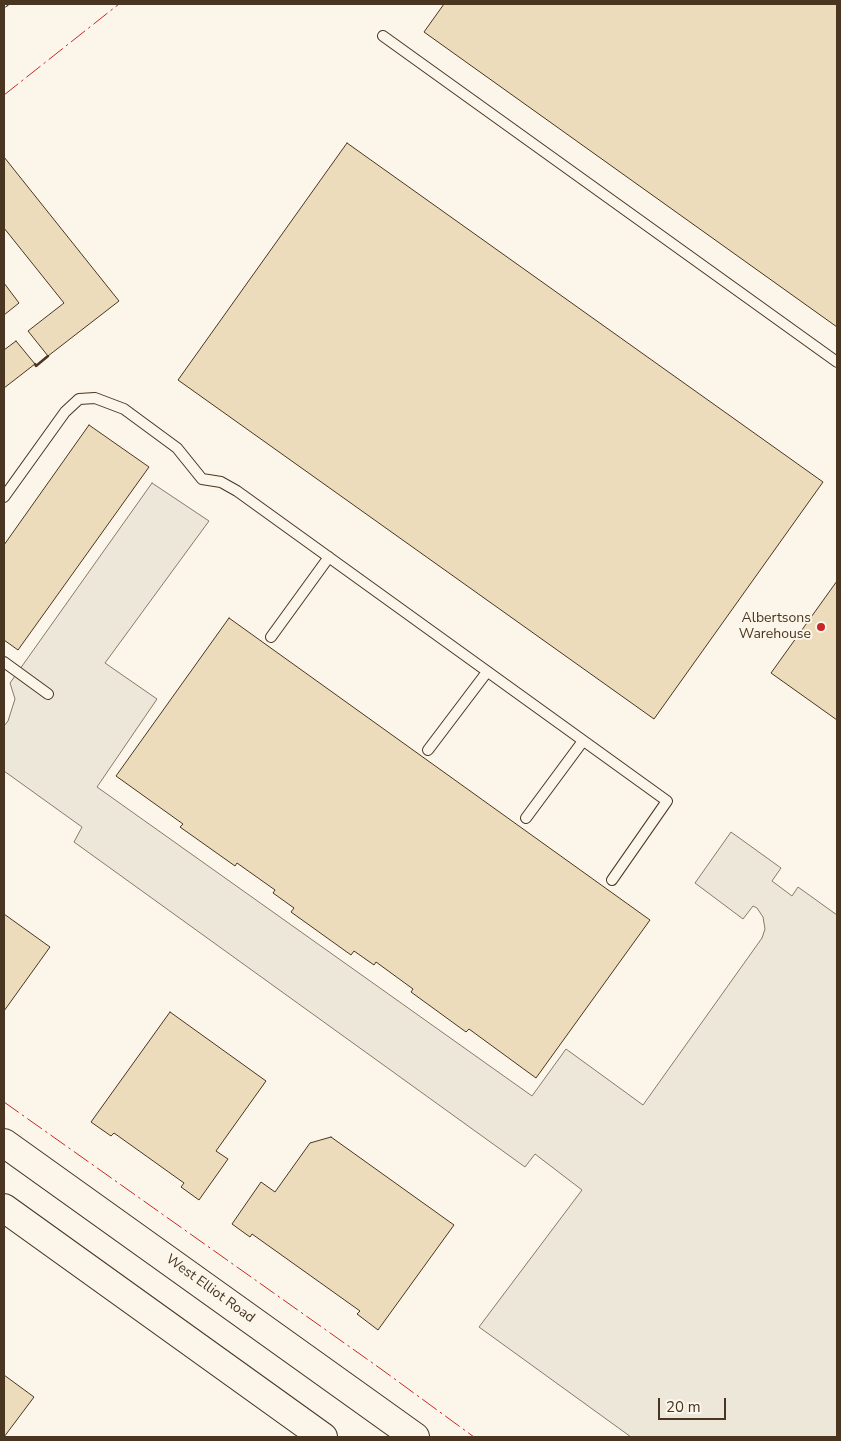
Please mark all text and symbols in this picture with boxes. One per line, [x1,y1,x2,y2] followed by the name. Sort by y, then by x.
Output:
[739,611,811,644] place label: Albertsons Warehouse
[815,621,827,633] marker: Albertsons Warehouse
[162,1251,258,1327] street label: West Elliot Road
[661,1388,728,1420] scale bar
[666,1397,701,1417] text: 20 m

